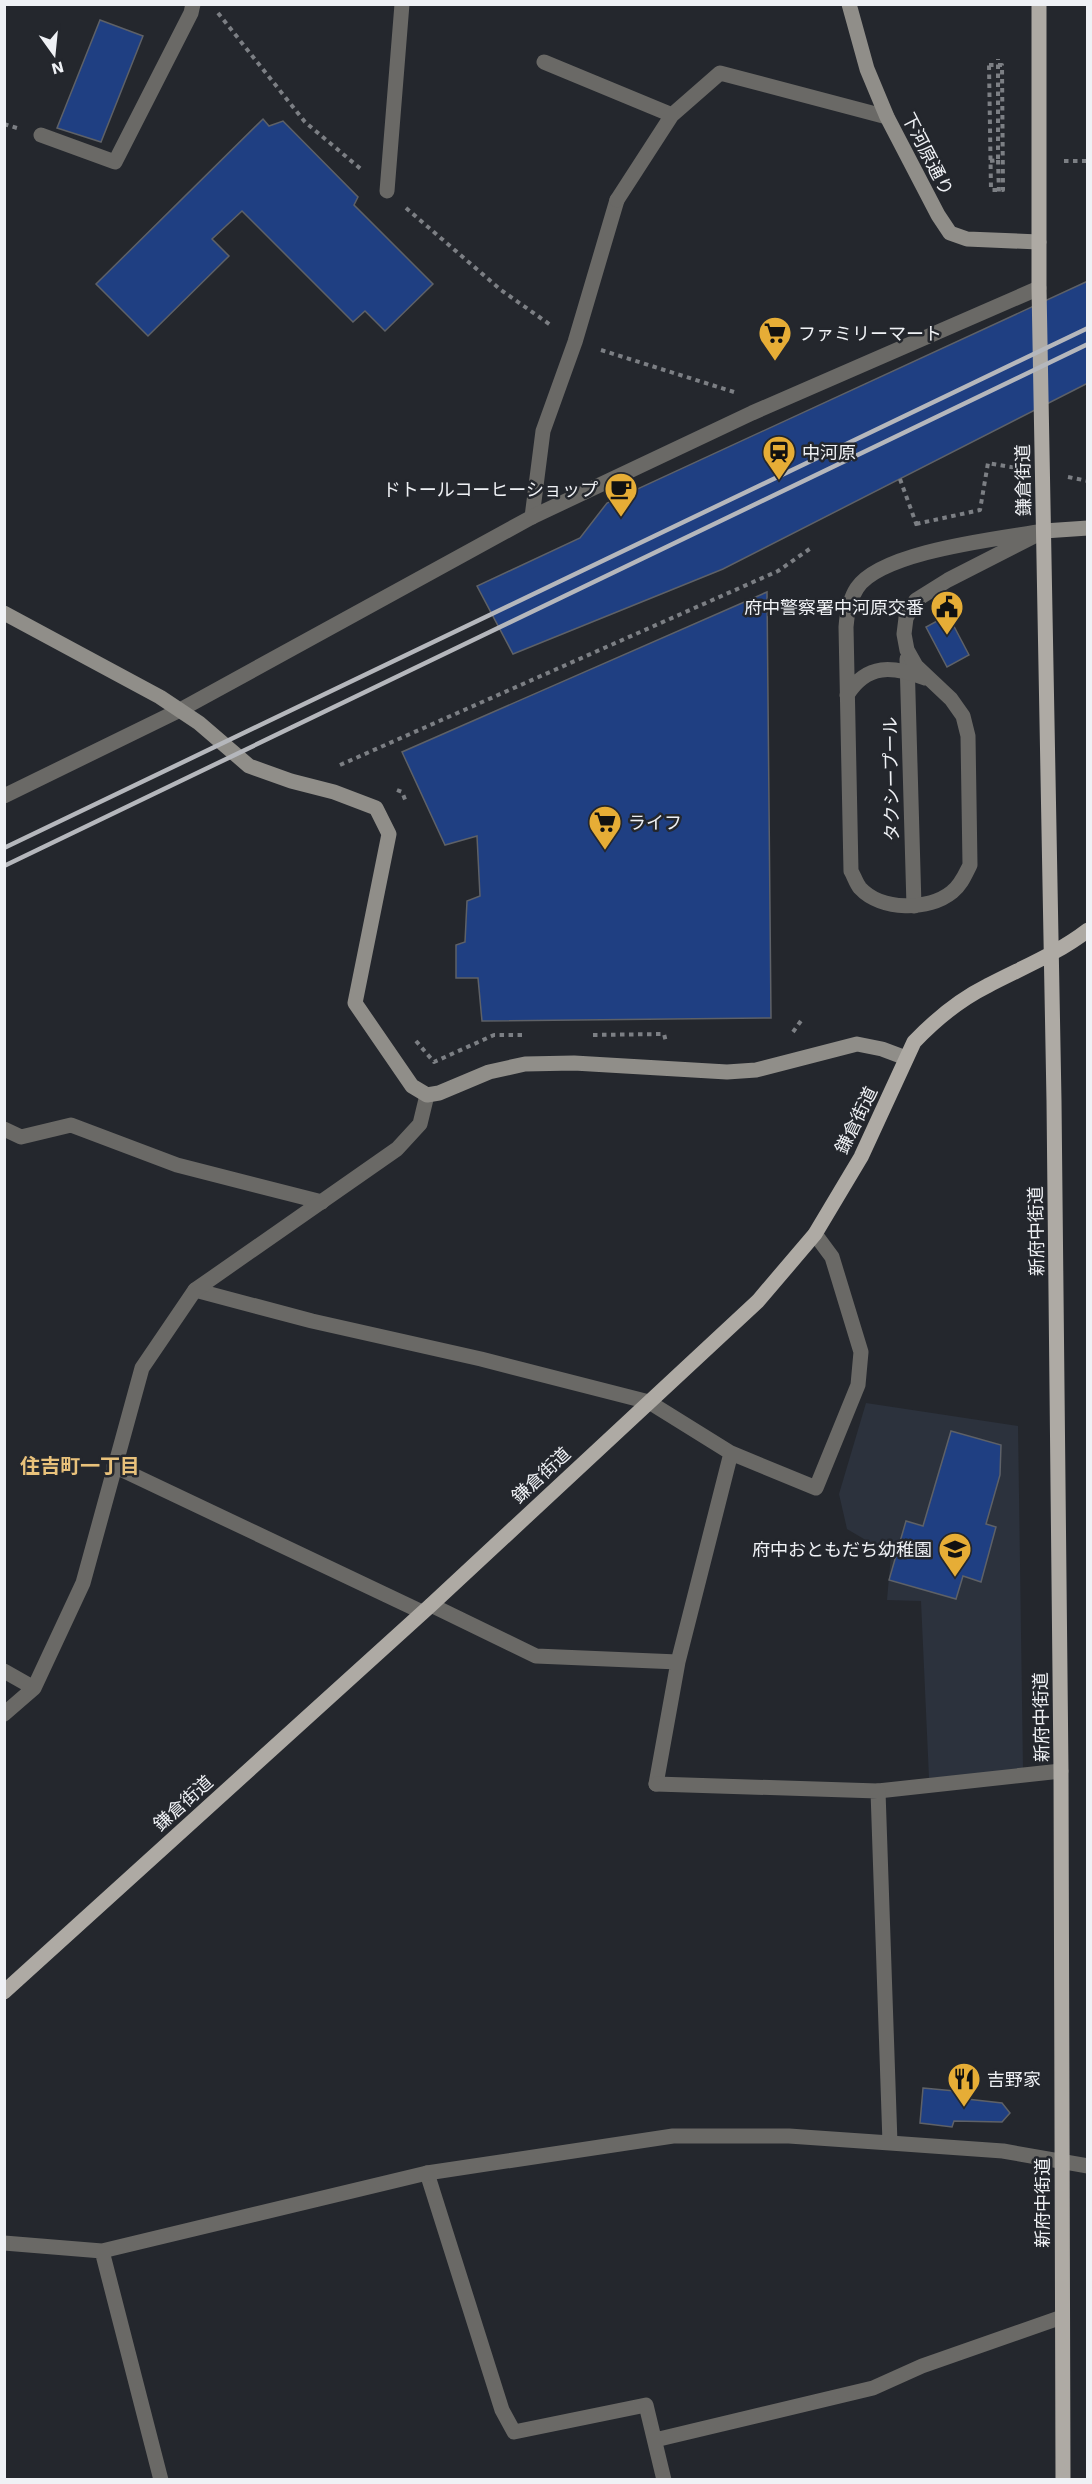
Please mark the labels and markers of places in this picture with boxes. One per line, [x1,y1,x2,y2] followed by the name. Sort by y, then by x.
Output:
[757,315,793,362] supermarket icon: ファミリーマート
[798,323,942,344] place label: ファミリーマート
[761,434,797,481] station icon: 中河原
[802,442,856,463] place label: 中河原
[603,471,639,518] cafe icon: ドトールコーヒーショップ
[383,479,598,500] place label: ドトールコーヒーショップ
[929,589,965,636] public building icon: 府中警察署中河原交番
[744,597,924,618] place label: 府中警察署中河原交番
[587,804,623,851] supermarket icon: ライフ
[628,812,682,833] place label: ライフ
[937,1531,973,1578] school or university icon: 府中おともだち幼稚園
[752,1539,932,1560] place label: 府中おともだち幼稚園
[946,2061,982,2108] restaurant icon: 吉野家
[987,2069,1041,2090] place label: 吉野家

